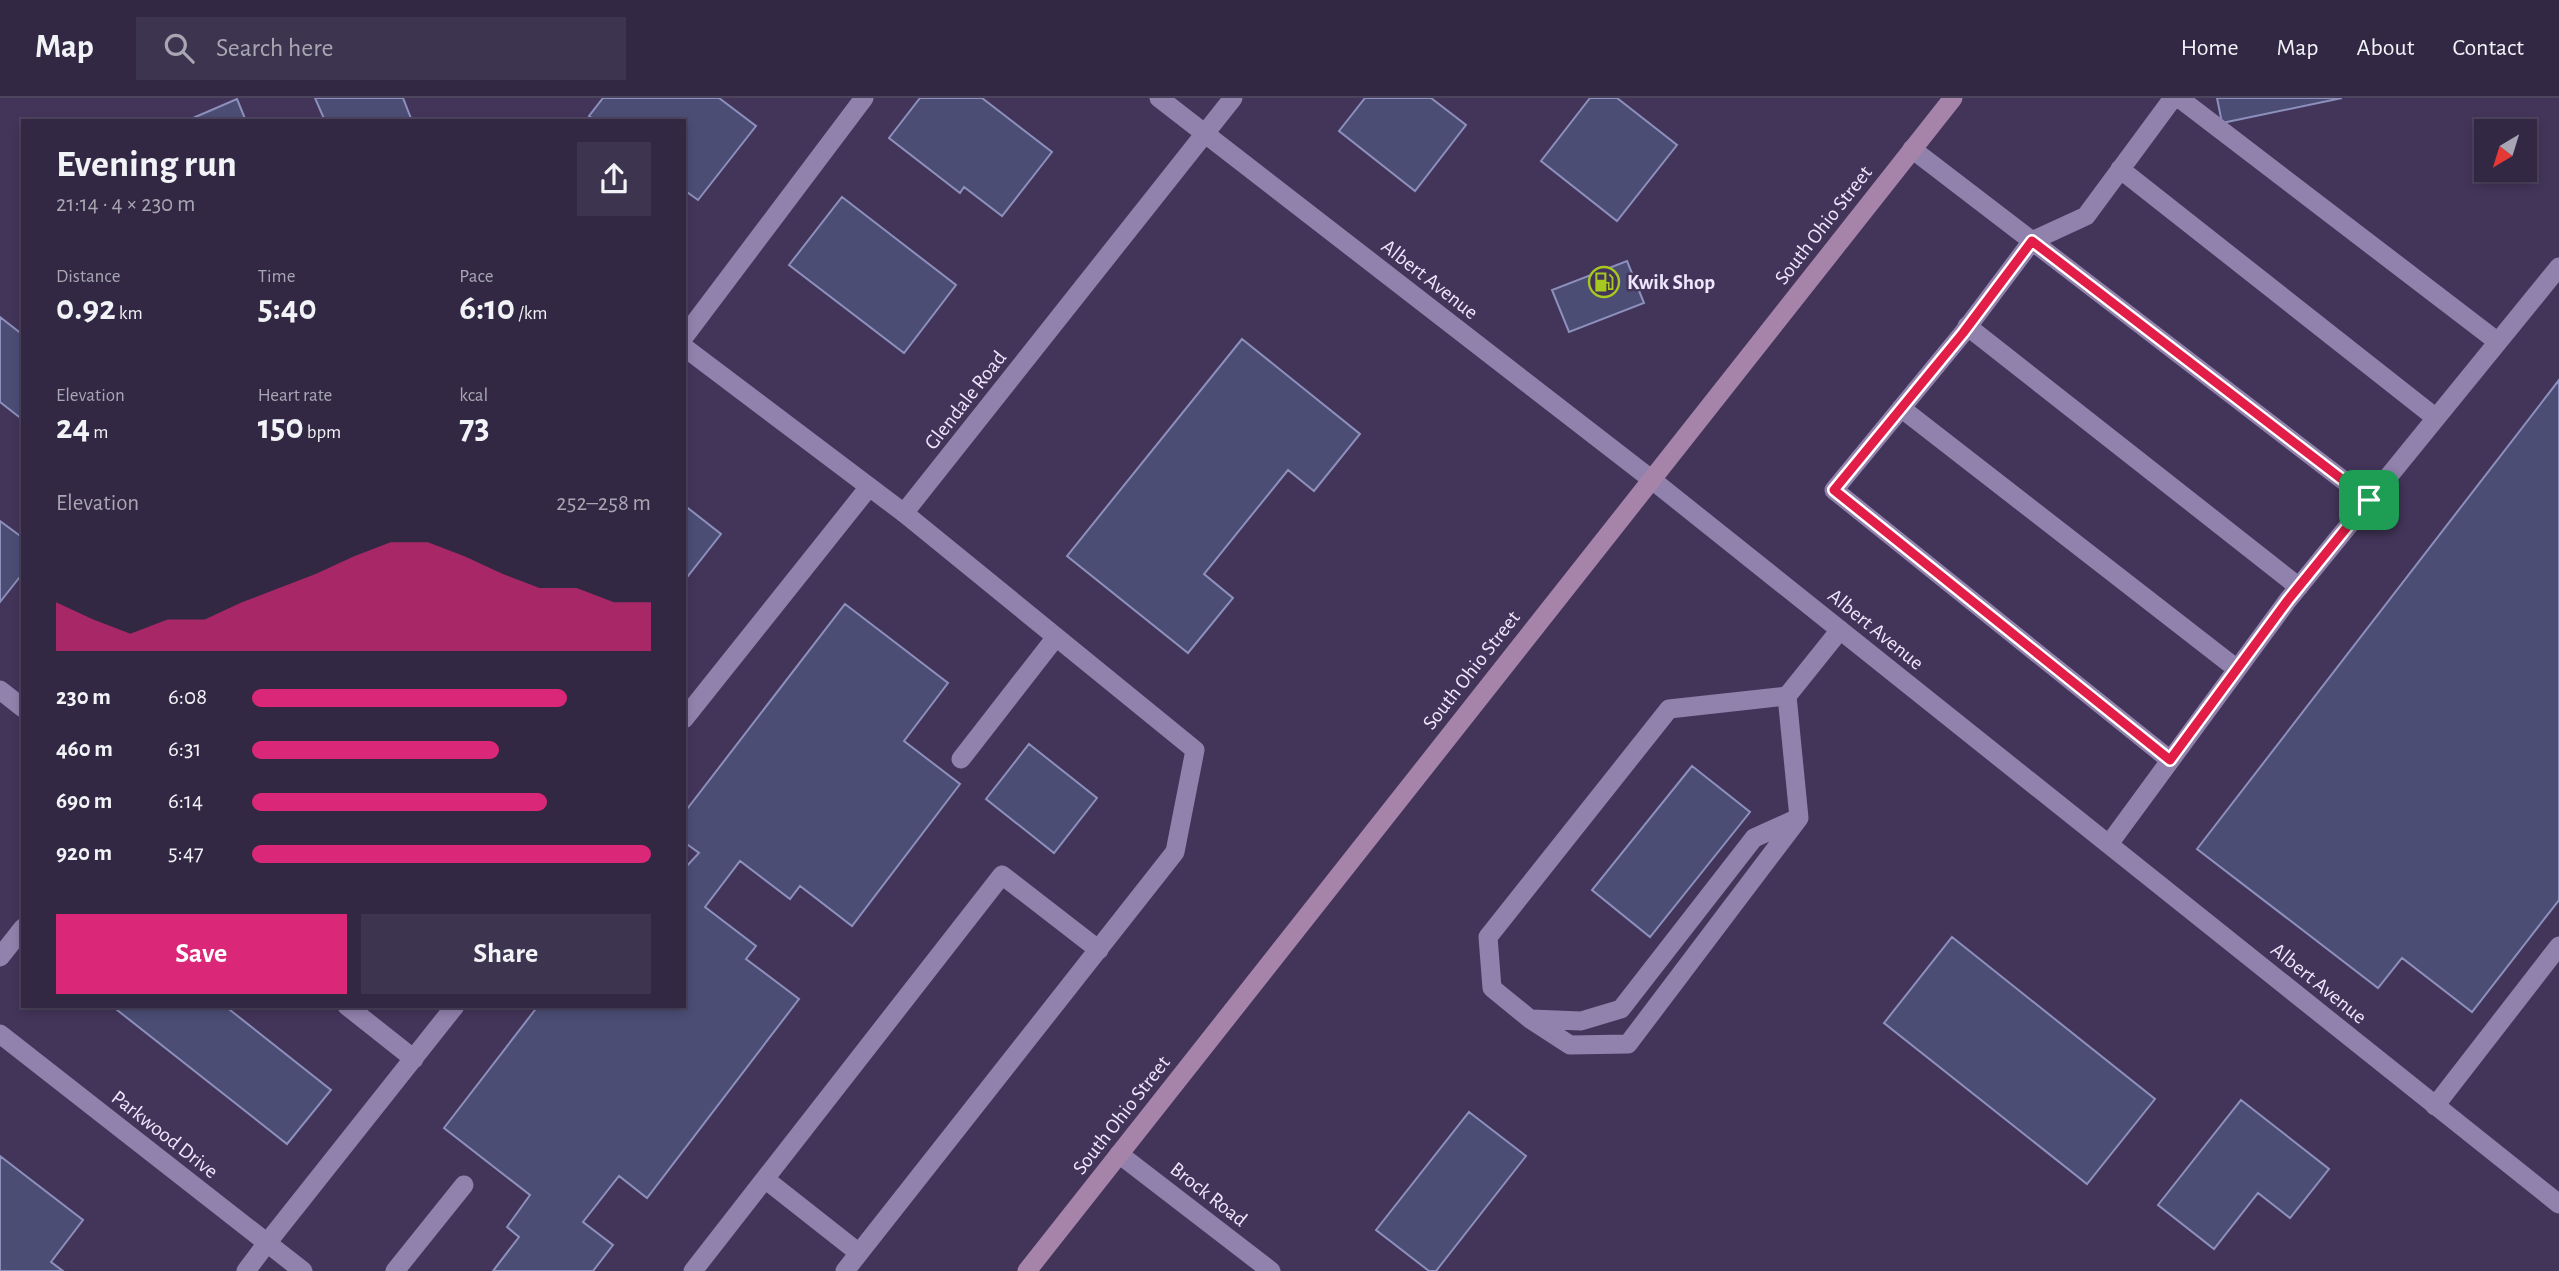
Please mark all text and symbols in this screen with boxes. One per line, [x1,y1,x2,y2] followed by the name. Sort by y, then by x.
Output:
[136,17,626,80] search box
[160,29,198,67] icon: search
[35,31,94,64] text: Map
[216,35,334,61] text: Search here
[2181,36,2239,60] text: Home
[2277,36,2319,60] text: Map
[2357,36,2414,60] text: About
[2452,36,2524,60] text: Contact
[2474,119,2538,182] north arrow
[2474,119,2537,182] map controls
[577,142,651,216] button: share
[56,146,237,184] text: Evening run
[1771,162,1876,289] street label: South Ohio Street
[56,193,195,216] text: 21:14 · 4 × 230 m
[1378,235,1482,323] street label: Albert Avenue
[1587,265,1621,299] fuel station icon: Kwik Shop
[56,267,120,286] text: Distance
[258,267,296,286] text: Time
[459,267,494,286] text: Pace
[1627,272,1715,293] place label: Kwik Shop
[56,291,116,326] text: 0.92
[258,291,317,326] text: 5:40
[459,291,515,326] text: 6:10
[116,304,143,323] text: km
[515,304,548,323] text: /km
[921,347,1010,454] street label: Glendale Road
[56,386,125,405] text: Elevation
[258,386,332,405] text: Heart rate
[459,386,488,405] text: kcal
[56,410,90,445] text: 24
[258,410,304,445] text: 150
[459,410,490,445] text: 73
[90,423,108,442] text: m
[304,423,341,442] text: bpm
[2339,470,2399,530] pin
[2350,481,2388,519] icon: arrive
[56,492,139,515] text: Elevation
[556,492,651,515] text: 252–258 m
[1824,585,1927,674] street label: Albert Avenue
[1419,607,1524,734] street label: South Ohio Street
[56,686,111,709] text: 230 m
[168,686,207,709] text: 6:08
[56,738,113,761] text: 460 m
[168,738,201,761] text: 6:31
[56,790,112,813] text: 690 m
[168,790,203,813] text: 6:14
[56,842,112,865] text: 920 m
[168,842,204,865] text: 5:47
[56,914,347,994] button: Save
[361,914,651,994] button: Share
[2267,939,2370,1028] street label: Albert Avenue
[1069,1052,1174,1179] street label: South Ohio Street
[107,1086,222,1182] street label: Parkwood Drive
[1166,1158,1251,1231] street label: Brock Road

